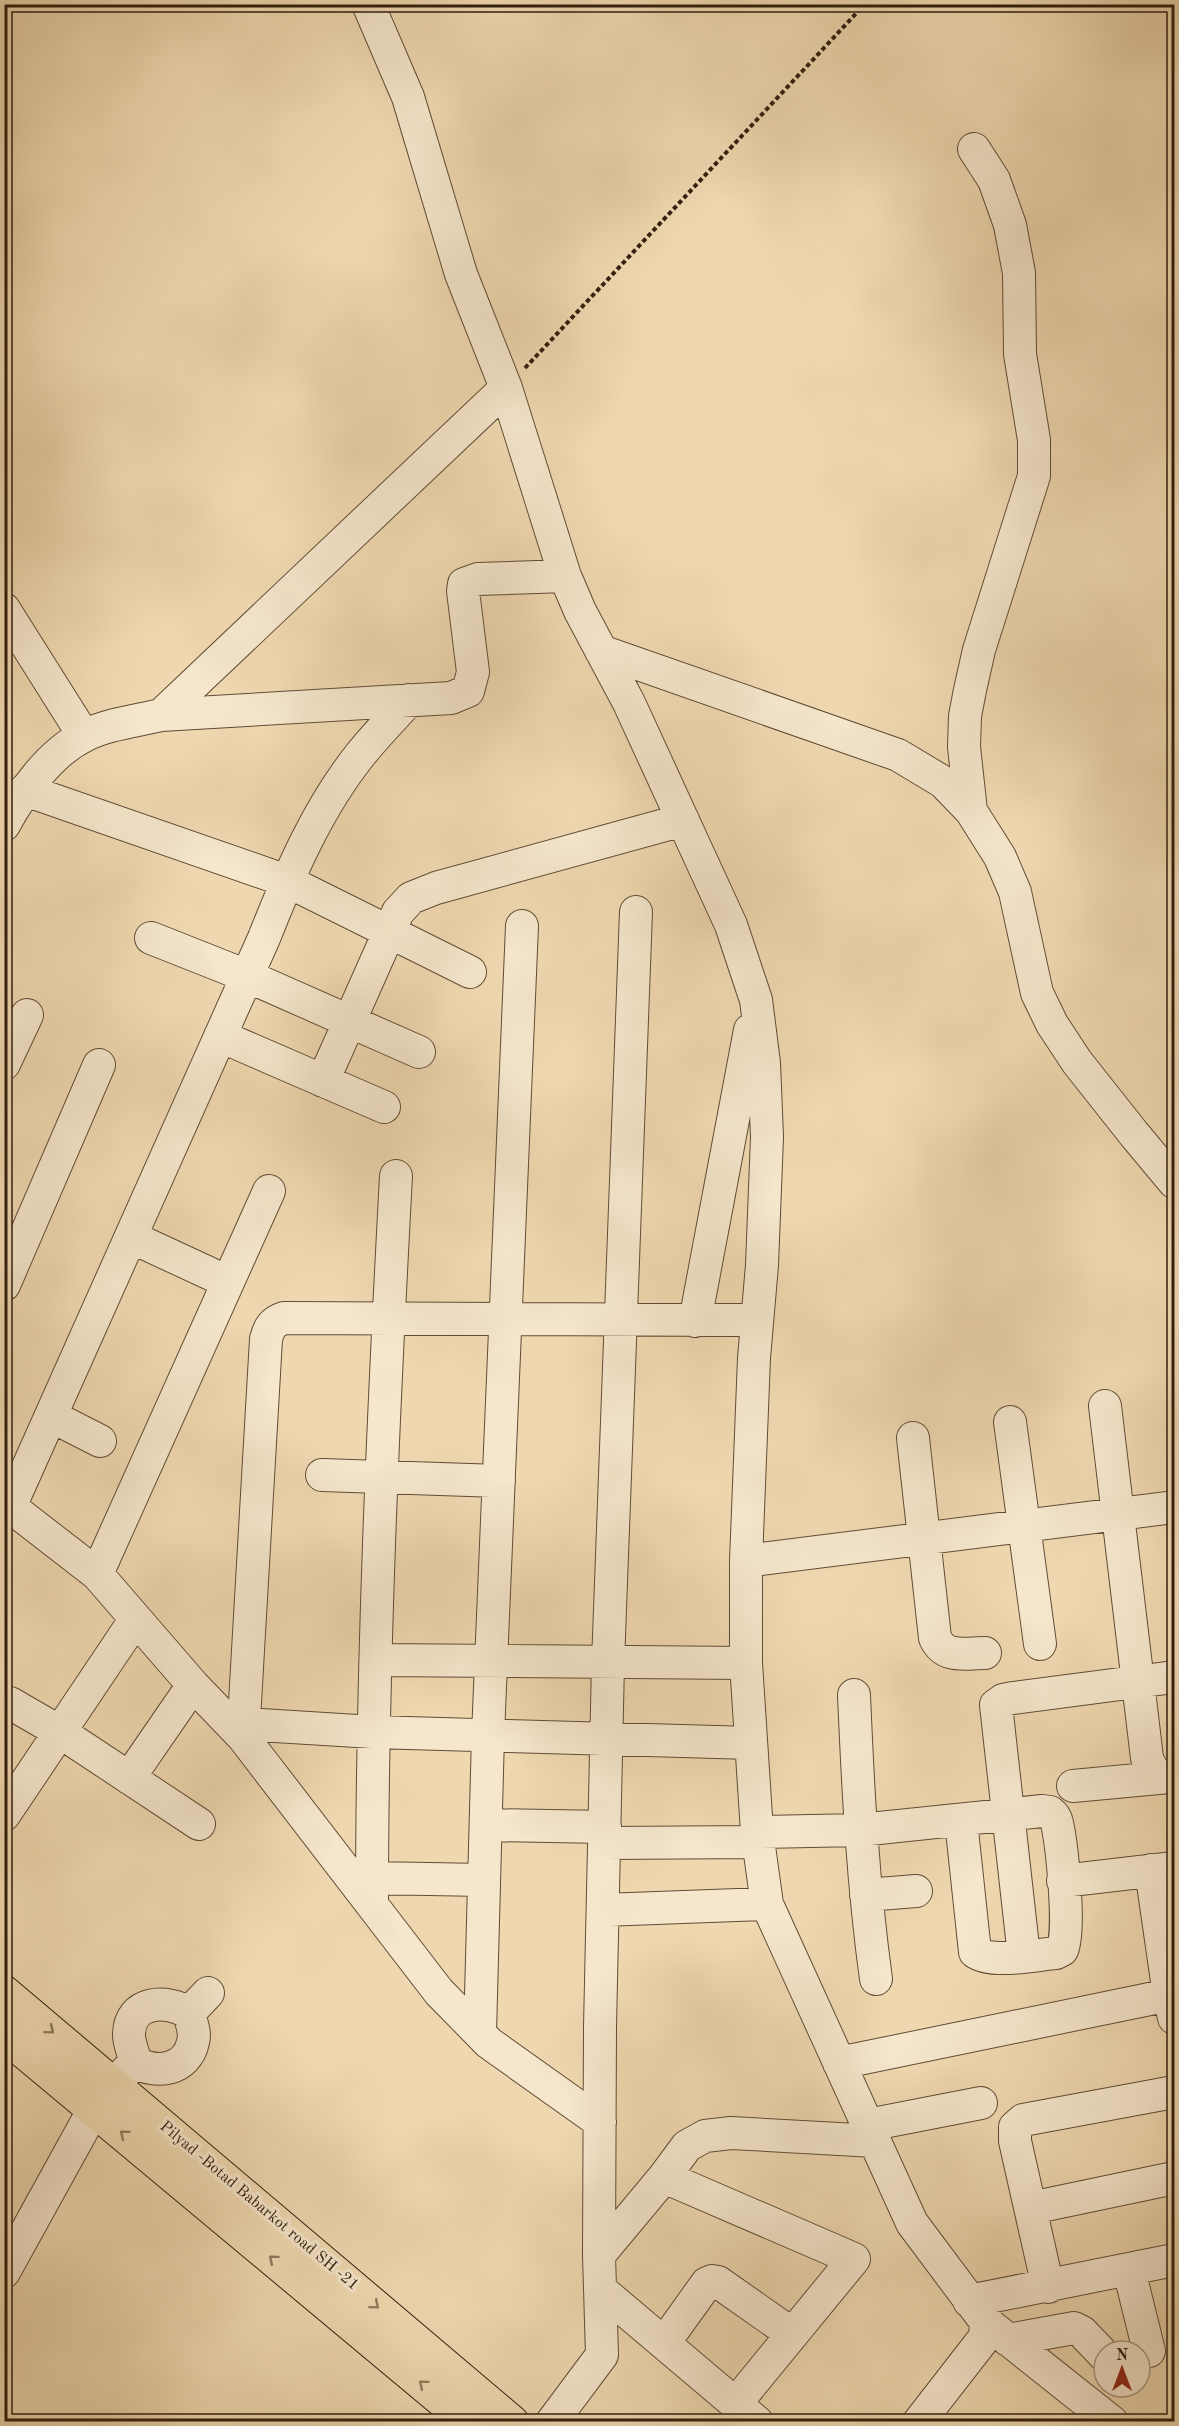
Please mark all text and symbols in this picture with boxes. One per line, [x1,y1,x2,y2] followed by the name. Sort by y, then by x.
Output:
[43,2022,54,2033] one-way arrow
[157,2118,361,2294] street label: Pilyad -Botad Babarkot road SH -21
[119,2130,130,2141] one-way arrow
[269,2255,280,2266] one-way arrow
[368,2298,379,2309] one-way arrow
[1092,2339,1152,2399] north arrow
[1116,2348,1129,2364] text: N
[419,2380,430,2391] one-way arrow

